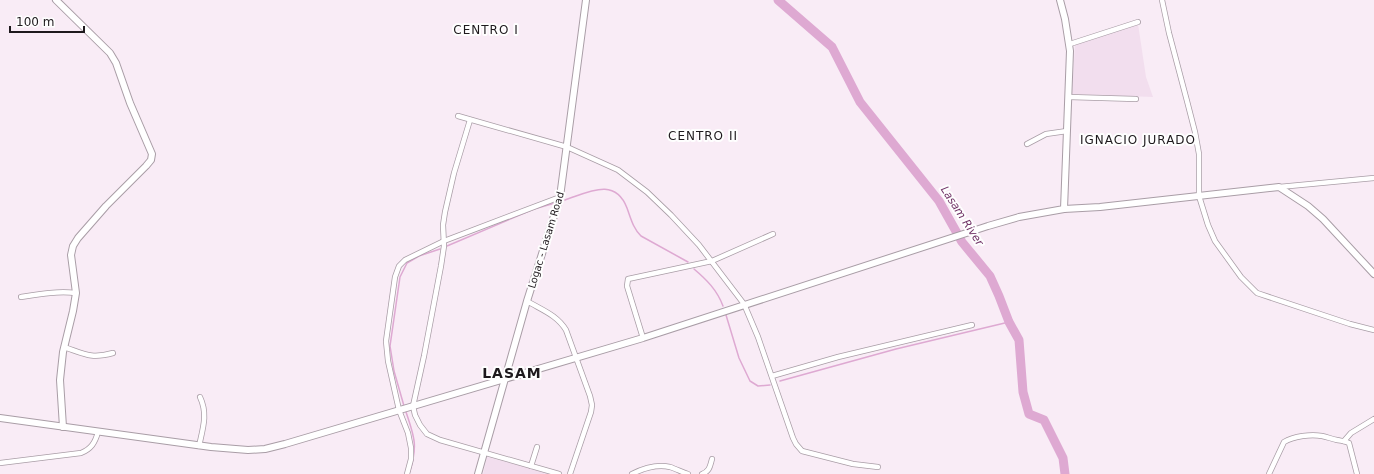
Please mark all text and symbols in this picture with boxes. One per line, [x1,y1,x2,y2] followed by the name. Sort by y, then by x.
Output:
[10,8,84,34] scale bar
[16,15,54,29] text: 100 m
[453,23,519,37] district label: CENTRO I
[668,129,738,143] district label: CENTRO II
[1080,133,1196,147] district label: IGNACIO JURADO
[938,184,987,249] water label: Lasam River
[526,190,566,290] street label: Logac - Lasam Road
[482,365,542,381] district label: LASAM

